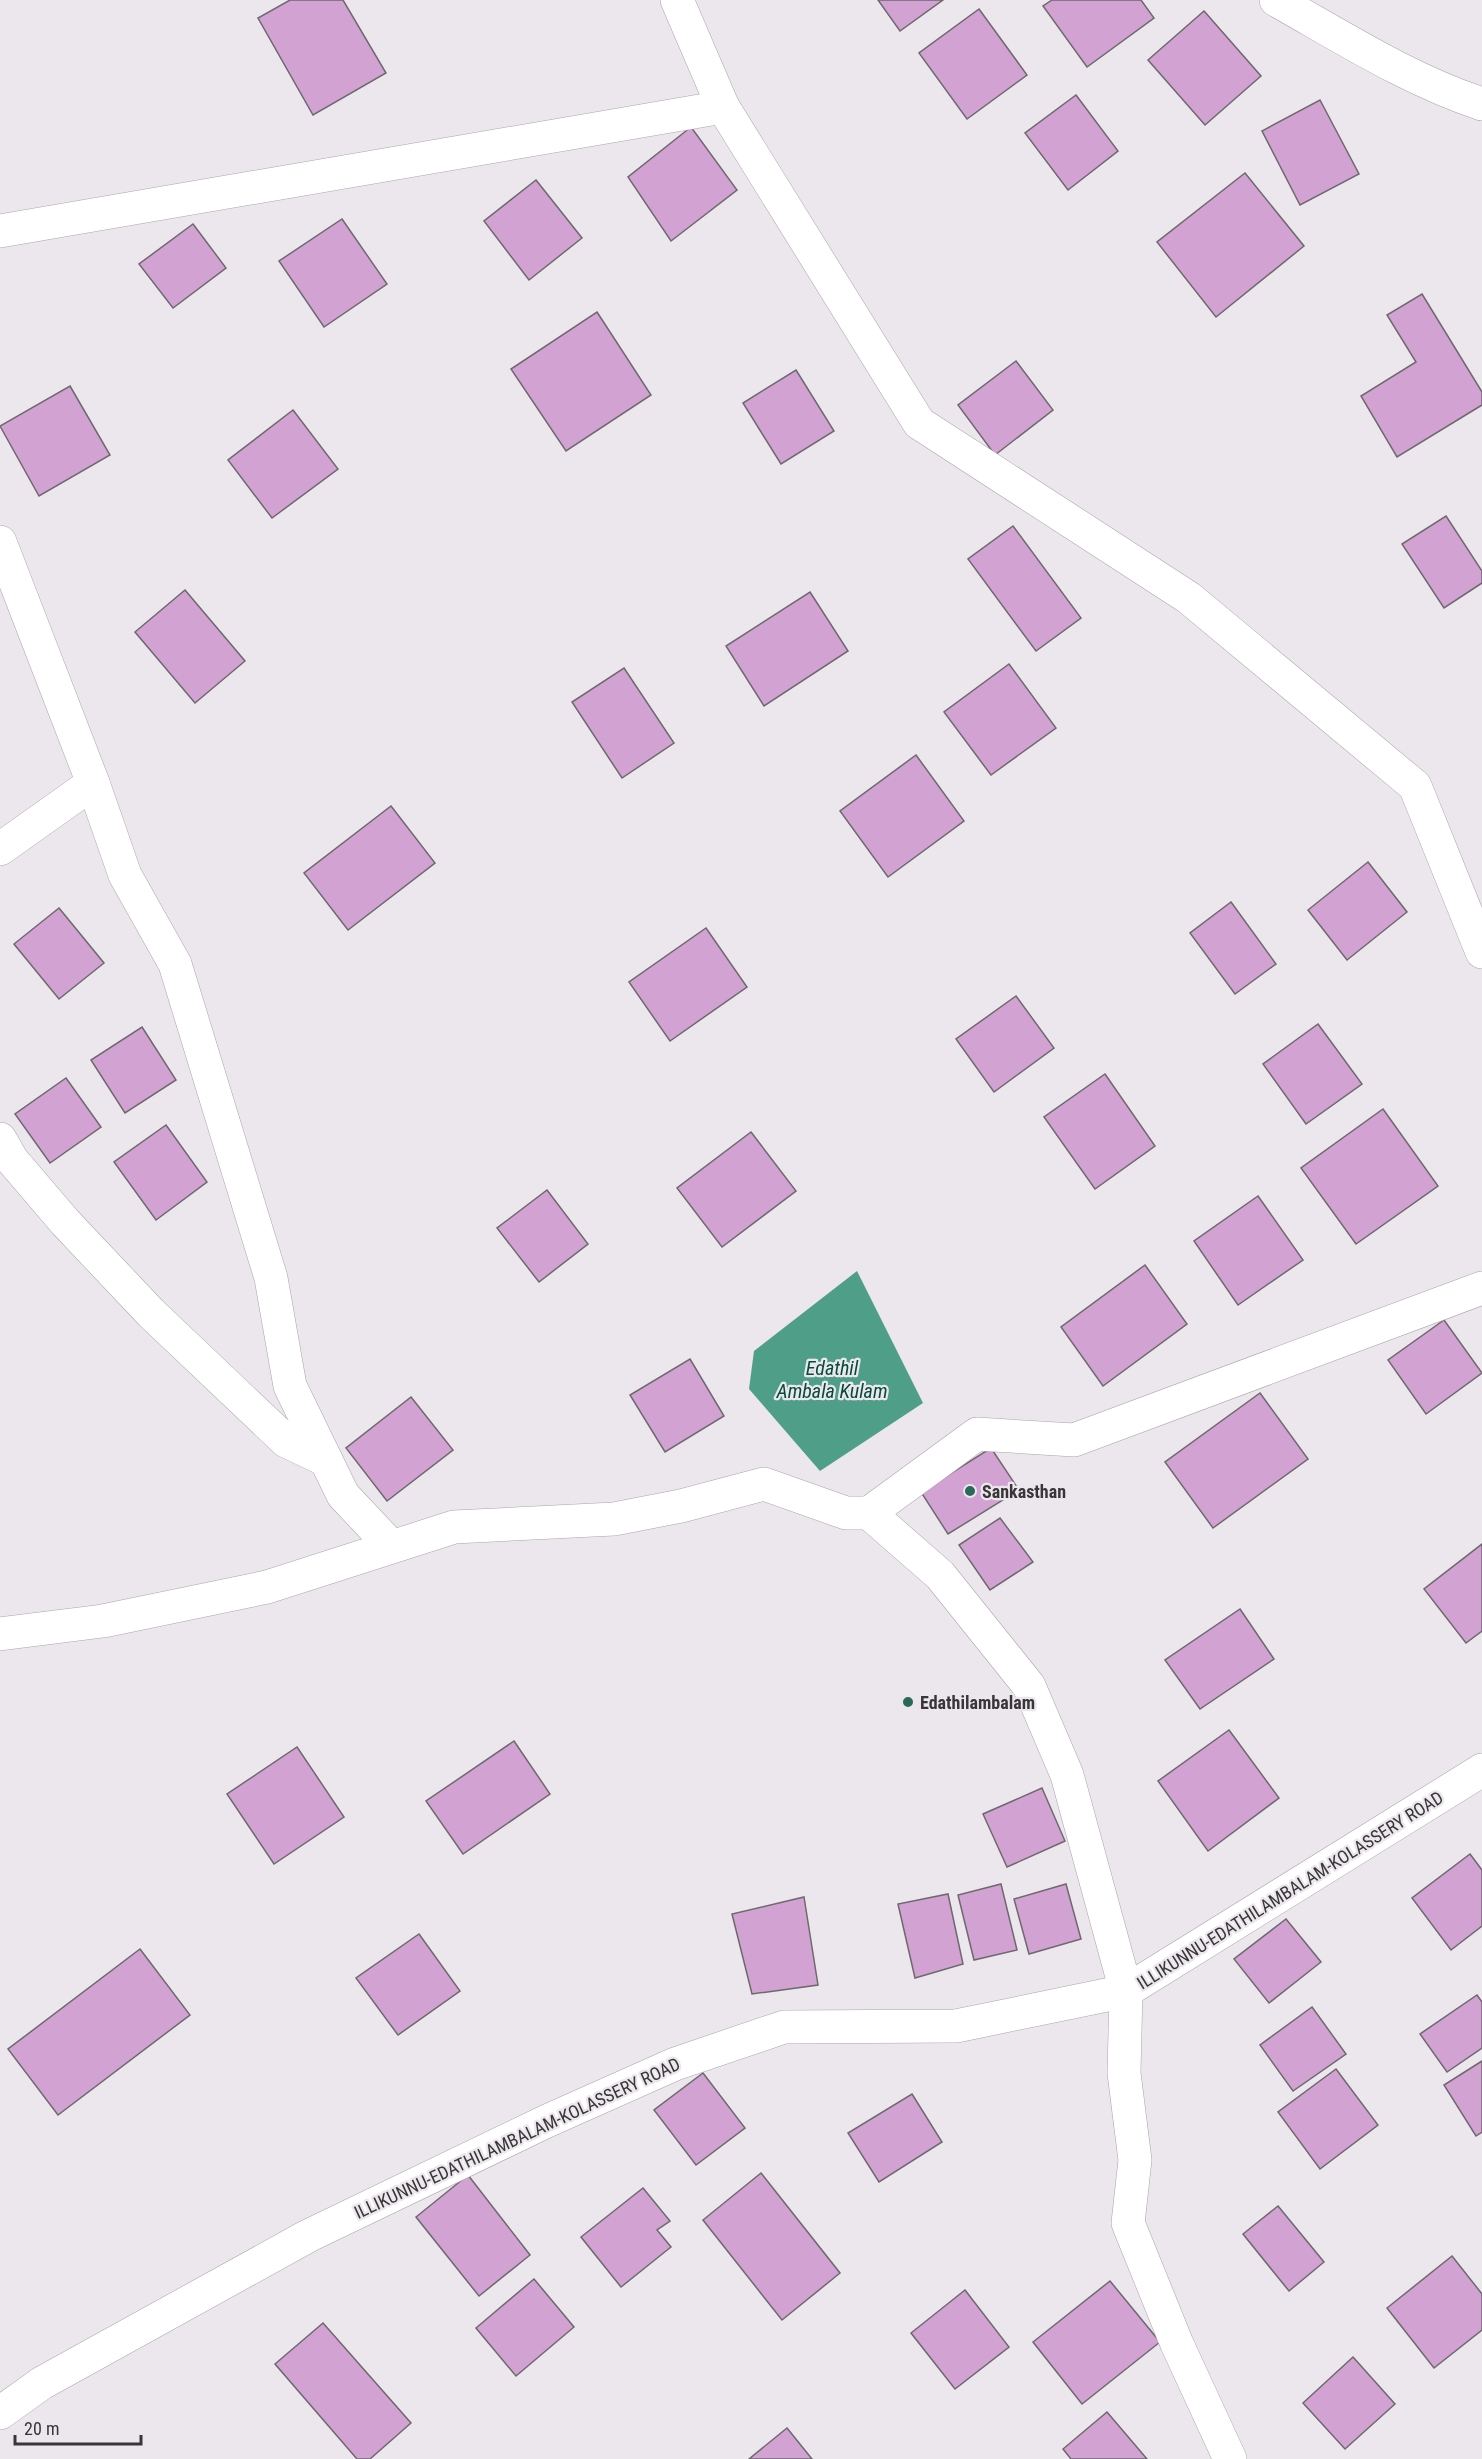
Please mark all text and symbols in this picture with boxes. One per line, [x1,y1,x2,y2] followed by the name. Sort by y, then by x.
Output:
[775,1356,888,1403] water label: Edathil Ambala Kulam
[982,1481,1066,1502] place label: Sankasthan
[963,1484,977,1498] marker: Sankasthan
[920,1692,1035,1713] place label: Edathilambalam
[901,1695,915,1709] marker: Edathilambalam
[1133,1787,1447,1993] street label: ILLIKUNNU-EDATHILAMBALAM-KOLASSERY ROAD
[351,2053,683,2223] street label: ILLIKUNNU-EDATHILAMBALAM-KOLASSERY ROAD
[15,2408,141,2446] scale bar
[24,2418,59,2439] text: 20 m

